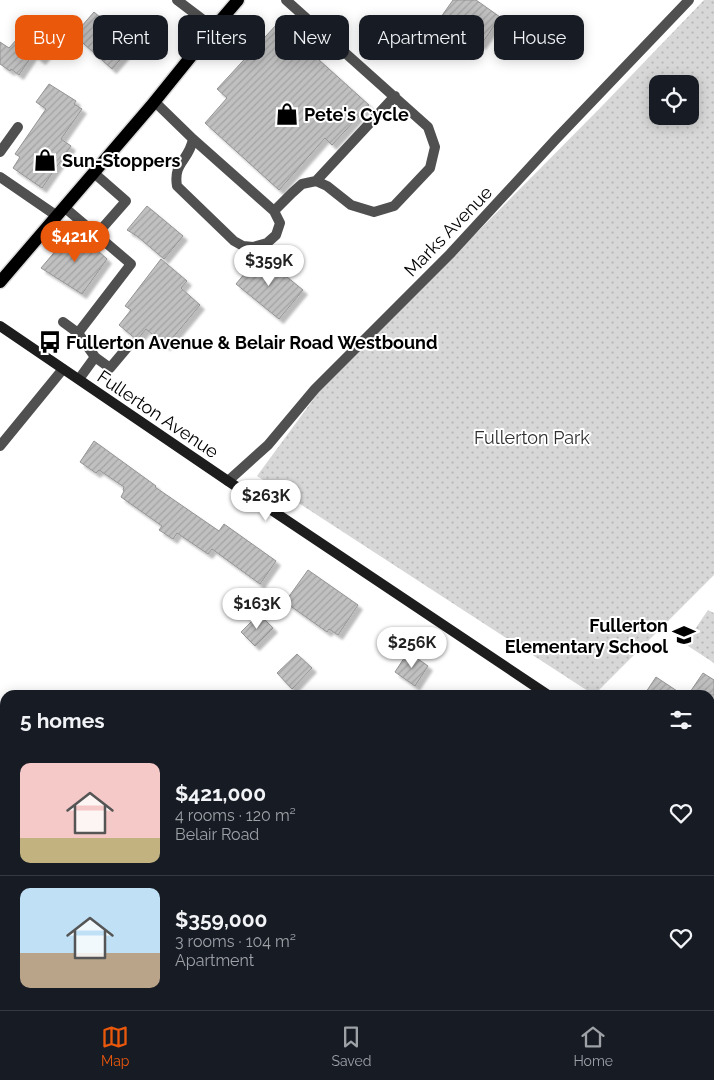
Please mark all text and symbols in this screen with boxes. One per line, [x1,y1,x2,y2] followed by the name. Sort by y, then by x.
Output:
[15,15,83,60] chip: Buy
[93,15,168,60] chip: Rent
[178,15,265,60] chip: Filters
[275,15,349,60] chip: New
[359,15,484,60] chip: Apartment
[494,15,584,60] chip: House
[649,75,699,125] map controls
[649,75,699,125] button: locate
[274,101,300,127] shop icon: Pete's Cycle
[304,104,409,125] place label: Pete's Cycle
[32,147,58,173] shop icon: Sun-Stoppers
[62,150,181,171] place label: Sun-Stoppers
[400,181,497,280] street label: Marks Avenue
[40,220,110,263] pin: $421K
[52,227,98,246] text: $421K
[234,244,304,287] pin: $359K
[245,251,293,270] text: $359K
[37,329,63,355] bus stop icon: Fullerton Avenue & Belair Road Westbound
[66,332,438,353] place label: Fullerton Avenue & Belair Road Westbound
[93,366,223,463] street label: Fullerton Avenue
[474,427,590,448] park label: Fullerton Park
[231,480,301,522] pin: $263K
[242,486,290,505] text: $263K
[222,588,292,630] pin: $163K
[233,594,281,613] text: $163K
[505,615,668,657] place label: Fullerton Elementary School
[671,622,697,648] school or university icon: Fullerton Elementary School
[377,626,447,669] pin: $256K
[388,633,436,652] text: $256K
[667,706,695,734] icon: filters
[20,708,105,733] text: 5 homes
[175,781,266,806] text: $421,000
[60,783,120,843] icon: home
[667,799,695,827] icon: heart
[175,806,296,825] text: 4 rooms · 120 m²
[175,825,259,844] text: Belair Road
[175,907,267,932] text: $359,000
[60,908,120,968] icon: home
[667,924,695,952] icon: heart
[175,932,296,951] text: 3 rooms · 104 m²
[175,951,254,970] text: Apartment
[101,1023,129,1069] tab: Map
[331,1023,371,1069] tab: Saved
[573,1023,613,1069] tab: Home

